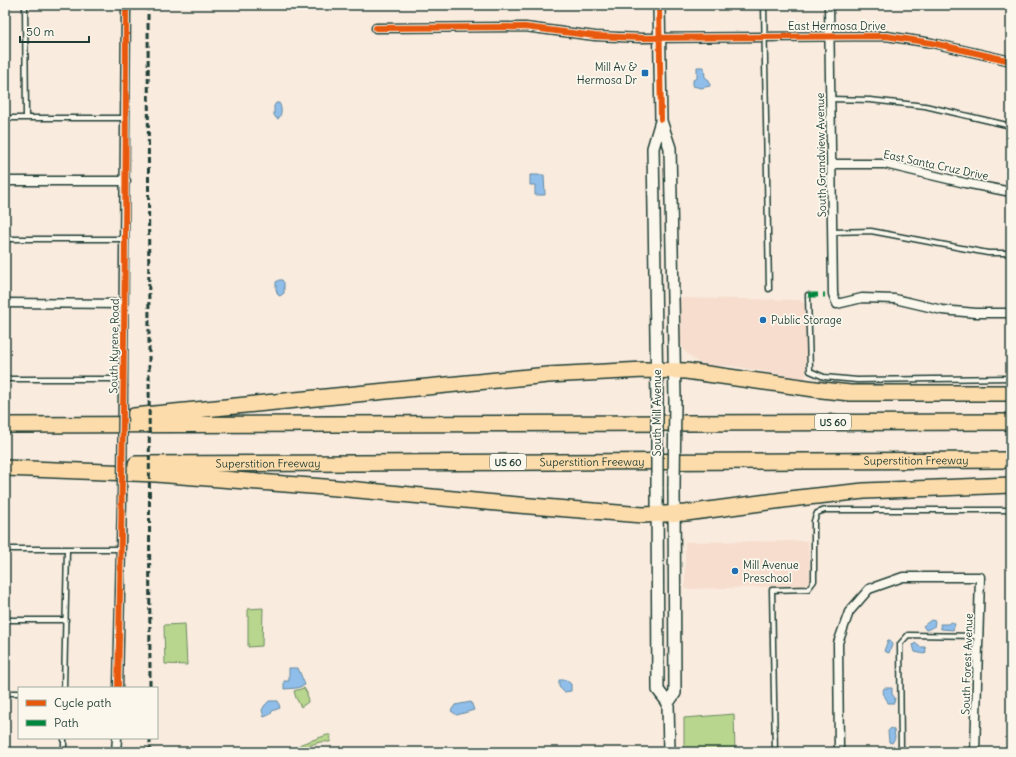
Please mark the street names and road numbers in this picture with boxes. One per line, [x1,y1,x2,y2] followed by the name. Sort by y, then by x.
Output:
[788,19,886,33] street label: East Hermosa Drive
[813,92,829,217] street label: South Grandview Avenue
[882,147,990,183] street label: East Santa Cruz Drive
[106,298,122,394] street label: South Kyrene Road
[650,369,664,457] street label: South Mill Avenue
[815,414,851,430] road number: US 60
[864,453,968,468] street label: Superstition Freeway
[490,454,526,470] road number: US 60
[540,455,644,469] street label: Superstition Freeway
[216,456,320,471] street label: Superstition Freeway
[958,613,976,715] street label: South Forest Avenue

